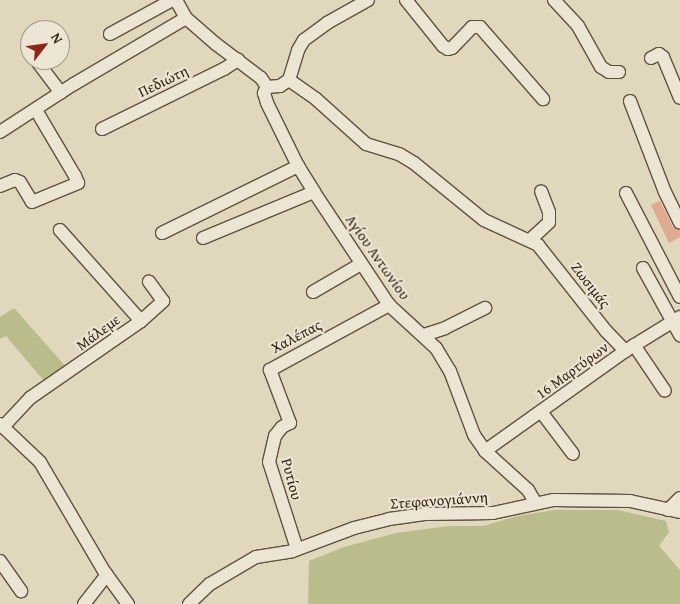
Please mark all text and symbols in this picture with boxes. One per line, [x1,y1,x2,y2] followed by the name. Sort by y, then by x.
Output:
[20,20,70,70] north arrow
[46,29,68,47] text: N
[135,61,191,101] street label: Πεδιώτη
[342,211,414,303] street label: Αγίου Αντωνίου
[568,258,614,312] street label: Ζωσιμάς
[73,310,123,354] street label: Μάλεμε
[268,315,324,357] street label: Χαλέπας
[532,338,612,402] street label: 16 Μαρτύρων
[278,456,306,502] street label: Ρυτίου
[390,488,488,512] street label: Στεφανογιάννη

